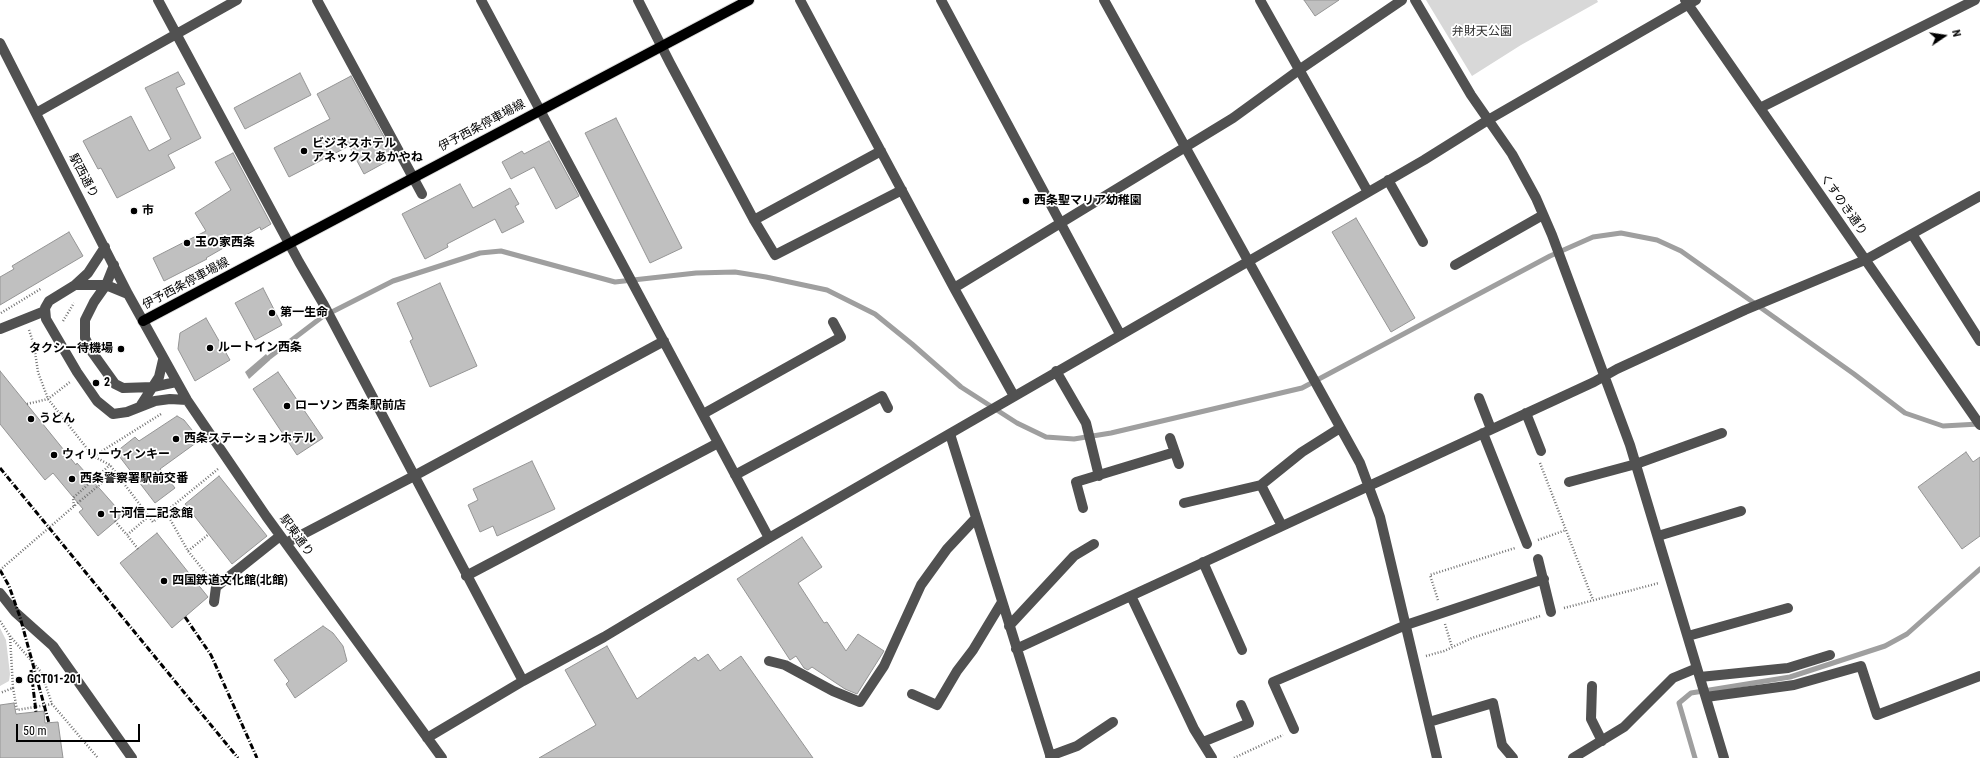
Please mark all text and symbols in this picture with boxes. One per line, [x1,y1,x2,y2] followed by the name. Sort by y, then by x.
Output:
[1924,16,1964,56] north arrow
[1452,25,1512,39] park label: 弁財天公園
[1949,28,1963,38] text: N
[436,97,528,155] street label: 伊予西条停車場線
[312,137,423,165] place label: ビジネスホテル アネックス あかやね
[299,146,309,156] marker: ビジネスホテル アネックス あかやね
[65,151,101,201] street label: 駅西通り
[1816,171,1870,239] street label: くすのき通り
[1034,194,1142,208] place label: 西条聖マリア幼稚園
[1021,196,1031,206] marker: 西条聖マリア幼稚園
[142,204,154,218] place label: 市
[129,206,139,216] marker: 市
[195,236,255,250] place label: 玉の家西条
[182,238,192,248] marker: 玉の家西条
[140,255,232,313] street label: 伊予西条停車場線
[280,306,328,320] place label: 第一生命
[267,308,277,318] marker: 第一生命
[218,341,302,355] place label: ルートイン西条
[29,342,113,356] place label: タクシー待機場
[205,343,215,353] marker: ルートイン西条
[116,344,126,354] marker: タクシー待機場
[104,376,110,390] place label: 2
[91,378,101,388] marker: 2
[295,399,406,413] place label: ローソン 西条駅前店
[282,401,292,411] marker: ローソン 西条駅前店
[39,412,75,426] place label: うどん
[26,414,36,424] marker: うどん
[184,432,316,446] place label: 西条ステーションホテル
[171,434,181,444] marker: 西条ステーションホテル
[62,448,170,462] place label: ウィリーウィンキー
[49,450,59,460] marker: ウィリーウィンキー
[80,472,188,486] place label: 西条警察署駅前交番
[67,474,77,484] marker: 西条警察署駅前交番
[109,507,193,521] place label: 十河信二記念館
[96,509,106,519] marker: 十河信二記念館
[276,512,316,560] street label: 駅東通り
[172,574,288,588] place label: 四国鉄道文化館(北館)
[159,576,169,586] marker: 四国鉄道文化館(北館)
[27,673,82,687] place label: GCT01-201
[14,675,24,685] marker: GCT01-201
[18,716,142,742] scale bar
[23,724,47,738] text: 50 m

